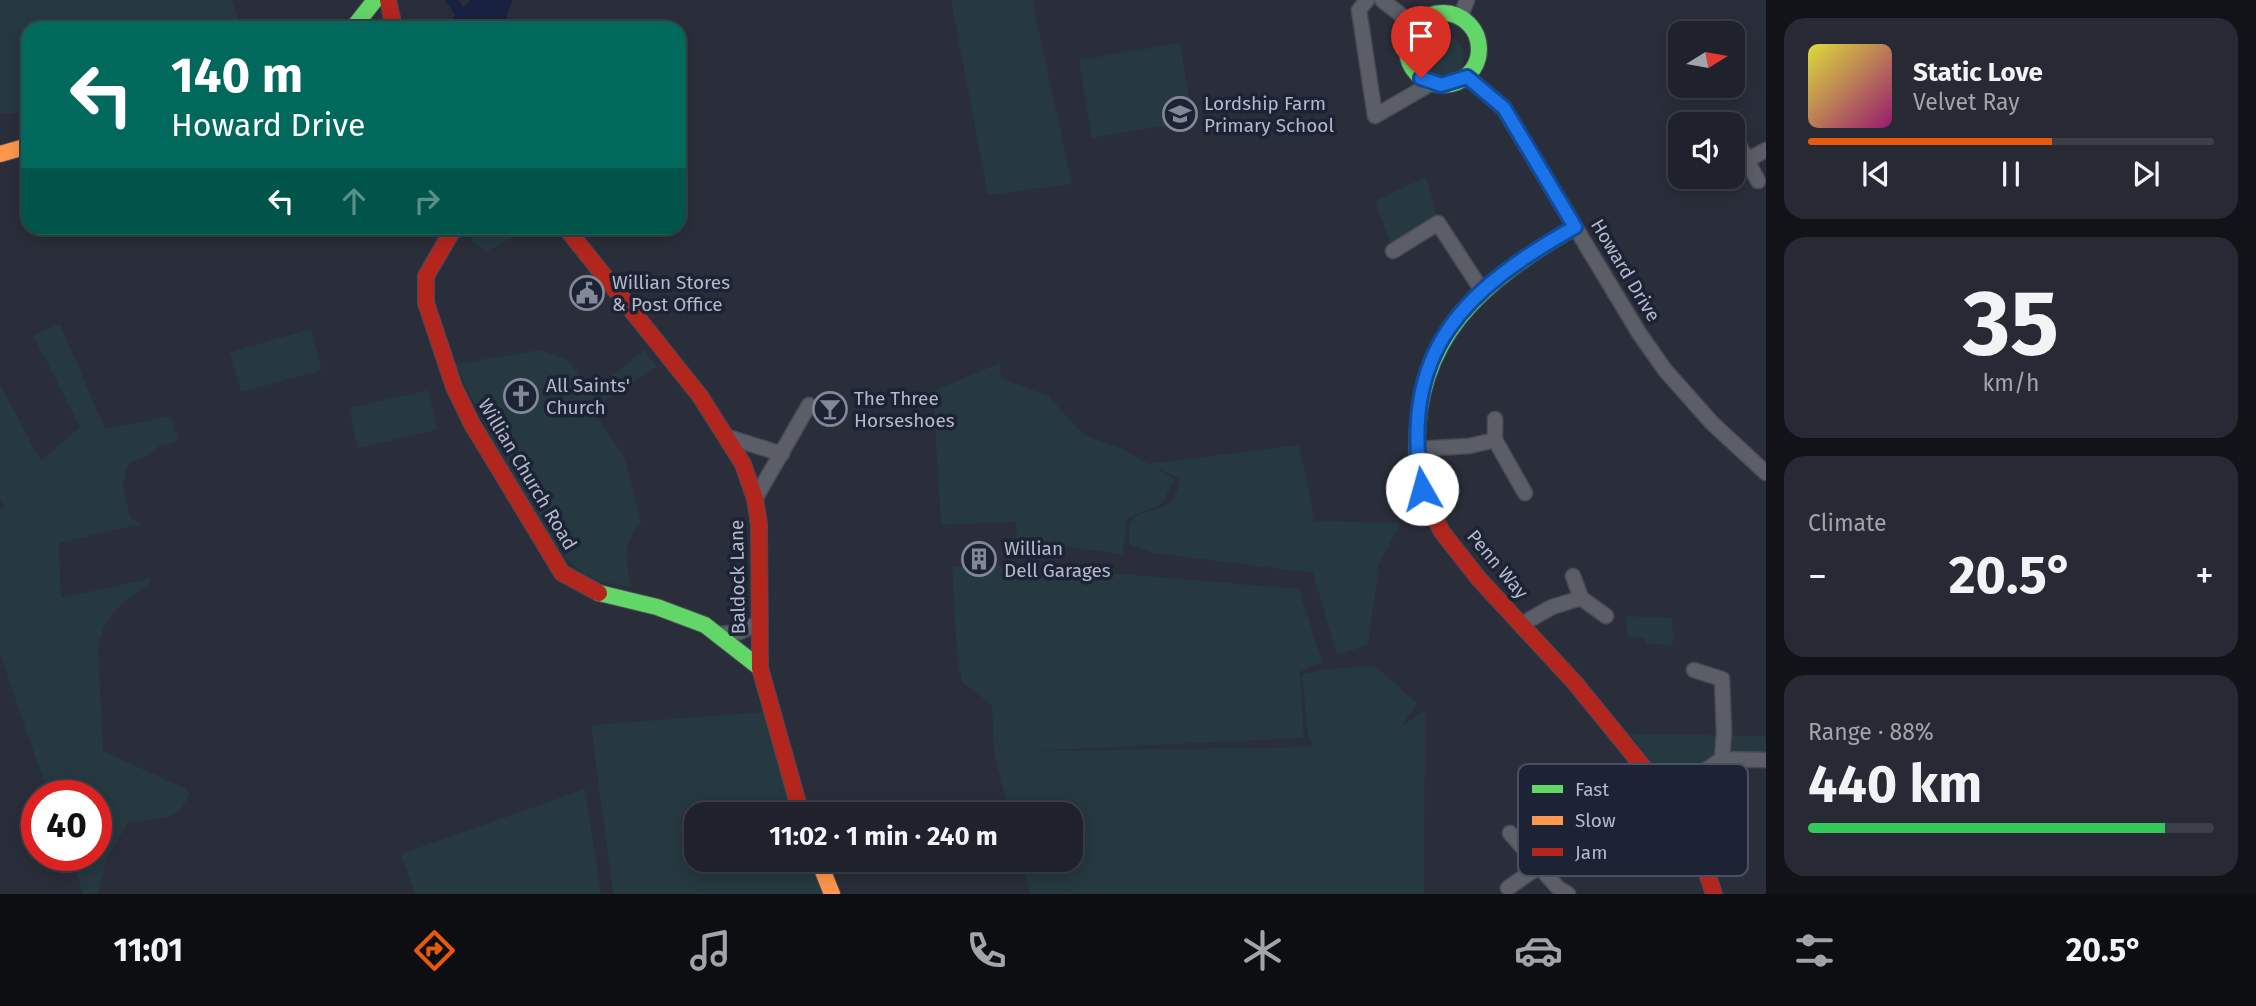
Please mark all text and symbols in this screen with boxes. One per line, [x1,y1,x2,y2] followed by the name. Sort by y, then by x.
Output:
[1391,6,1451,78] pin
[1402,17,1440,55] icon: arrive
[1668,21,1745,98] north arrow
[1668,21,1745,189] map controls
[171,46,303,105] text: 140 m
[56,49,147,140] icon: left
[1913,57,2043,88] text: Static Love
[1913,88,2020,116] text: Velvet Ray
[1204,92,1334,137] place label: Lordship Farm Primary School
[1161,95,1199,133] school or university icon: Lordship Farm Primary School
[171,106,365,144] text: Howard Drive
[1668,112,1745,189] button: sound
[1857,155,1895,193] icon: previous
[1992,155,2030,193] icon: pause
[2127,155,2165,193] icon: next
[262,182,300,220] icon: left
[335,182,373,220] icon: ahead
[408,182,446,220] icon: right
[1586,215,1665,326] street label: Howard Drive
[1963,269,2059,378] text: 35
[612,271,730,316] place label: Willian Stores & Post Office
[568,274,606,312] public building icon: Willian Stores & Post Office
[1983,369,2039,397] text: km/h
[546,374,630,419] place label: All Saints' Church
[502,377,540,415] church icon: All Saints' Church
[854,387,955,432] place label: The Three Horseshoes
[811,390,849,428] bar icon: The Three Horseshoes
[473,394,582,554] street label: Willian Church Road
[1385,452,1459,526] position arrow
[1808,509,1887,537] text: Climate
[725,520,750,634] street label: Baldock Lane
[1462,525,1533,604] street label: Penn Way
[1004,537,1111,582] place label: Willian Dell Garages
[960,540,998,578] building icon: Willian Dell Garages
[1949,544,2073,607] text: 20.5°
[1808,553,1827,599] text: −
[2195,553,2214,599] text: +
[1808,718,1934,746] text: Range · 88%
[1808,753,1982,816] text: 440 km
[1518,764,1748,876] legend
[1575,778,1609,801] text: Fast
[21,780,112,871] speed limit sign: 40
[1575,809,1616,832] text: Slow
[769,821,998,852] text: 11:02 · 1 min · 240 m
[1575,841,1607,864] text: Jam
[410,926,459,975] icon: directions
[686,926,735,975] icon: music
[962,926,1011,975] icon: phone
[1238,926,1287,975] icon: climate
[1514,926,1563,975] icon: car
[1790,926,1839,975] icon: filters
[113,931,183,969] text: 11:01
[2066,931,2142,969] text: 20.5°

